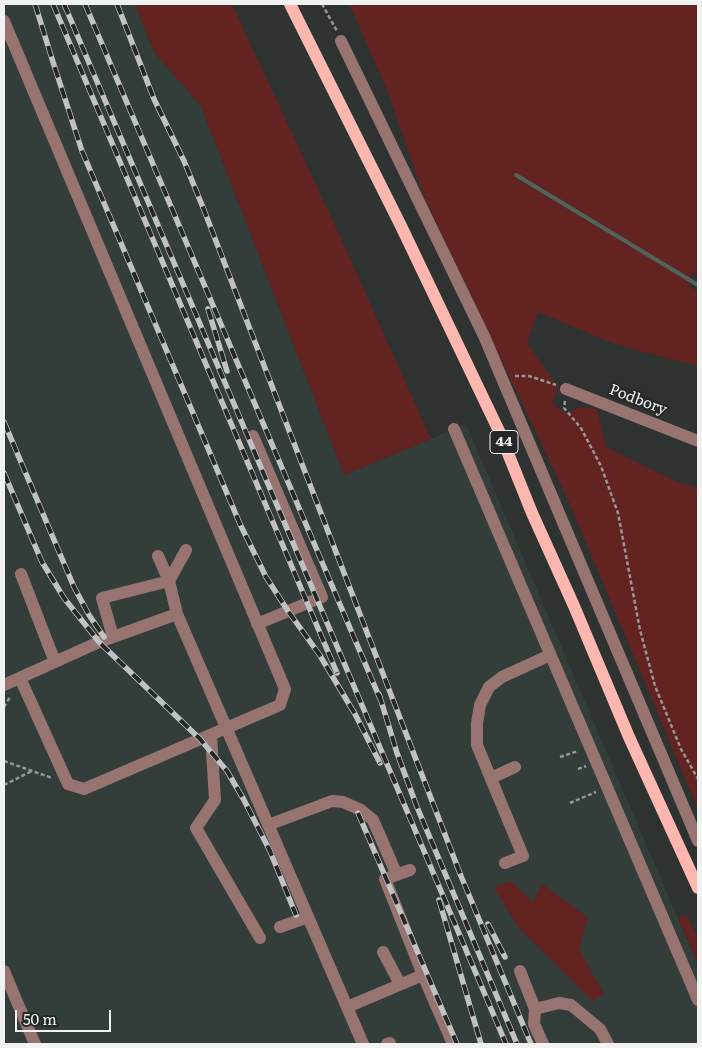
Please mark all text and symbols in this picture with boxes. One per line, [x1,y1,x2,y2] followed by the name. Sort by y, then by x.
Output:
[607,381,669,419] street label: Podbory
[490,431,518,454] road number: 44
[18,1000,114,1032] scale bar
[23,1007,57,1030] text: 50 m

